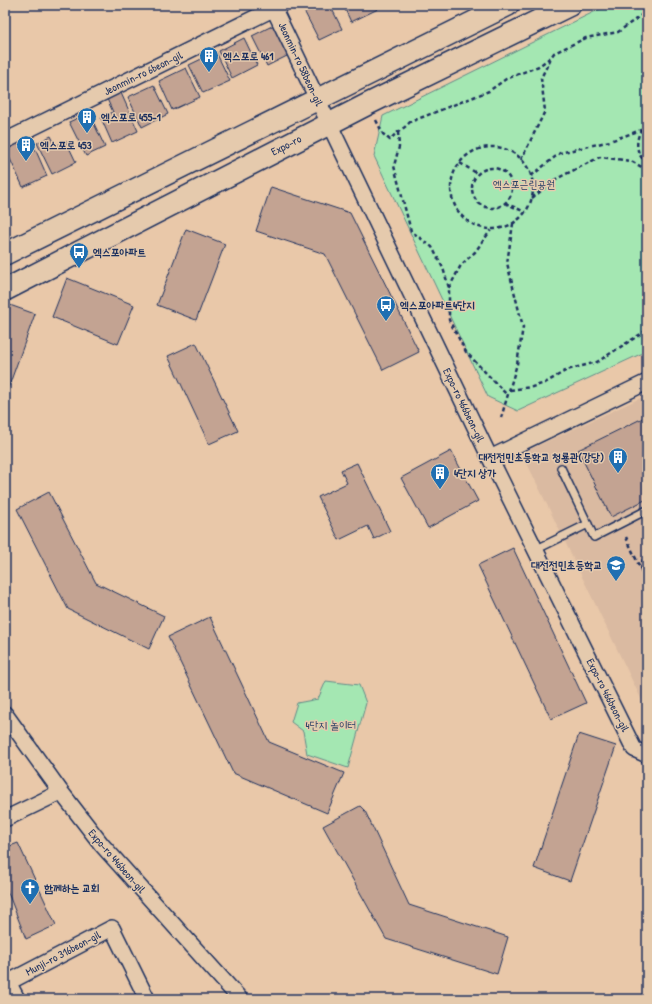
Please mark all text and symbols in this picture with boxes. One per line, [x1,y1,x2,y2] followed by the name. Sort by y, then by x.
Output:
[275,20,327,108] street label: Jeonmin-ro 58beon-gil
[198,45,220,73] building icon: 엑스포로 461
[101,48,185,98] street label: Jeonmin-ro 6beon-gil
[223,49,273,63] place label: 엑스포로 461
[76,106,98,134] building icon: 엑스포로 455-1
[101,110,161,124] place label: 엑스포로 455-1
[269,131,304,159] street label: Expo-ro
[15,134,37,162] building icon: 엑스포로 453
[40,138,92,152] place label: 엑스포로 453
[493,177,555,191] park label: 엑스포근린공원
[68,241,90,269] bus stop icon: 엑스포아파트
[93,245,146,259] place label: 엑스포아파트
[375,294,397,322] bus stop icon: 엑스포아파트4단지
[400,298,475,312] place label: 엑스포아파트4단지
[440,366,488,444] street label: Expo-ro 466beon-gil
[607,446,629,474] building icon: 대전전민초등학교 청룡관(강당)
[479,450,604,464] place label: 대전전민초등학교 청룡관(강당)
[429,462,451,490] building icon: 4단지 상가
[454,466,496,480] place label: 4단지 상가
[605,554,627,582] school or university icon: 대전전민초등학교
[531,558,602,572] place label: 대전전민초등학교
[583,656,633,734] street label: Expo-ro 466beon-gil
[306,718,356,732] park label: 4단지 놀이터
[85,826,149,896] street label: Expo-ro 446beon-gil
[19,877,41,905] church icon: 함께하는 교회
[44,881,100,895] place label: 함께하는 교회
[23,927,103,979] street label: Munji-ro 316beon-gil

